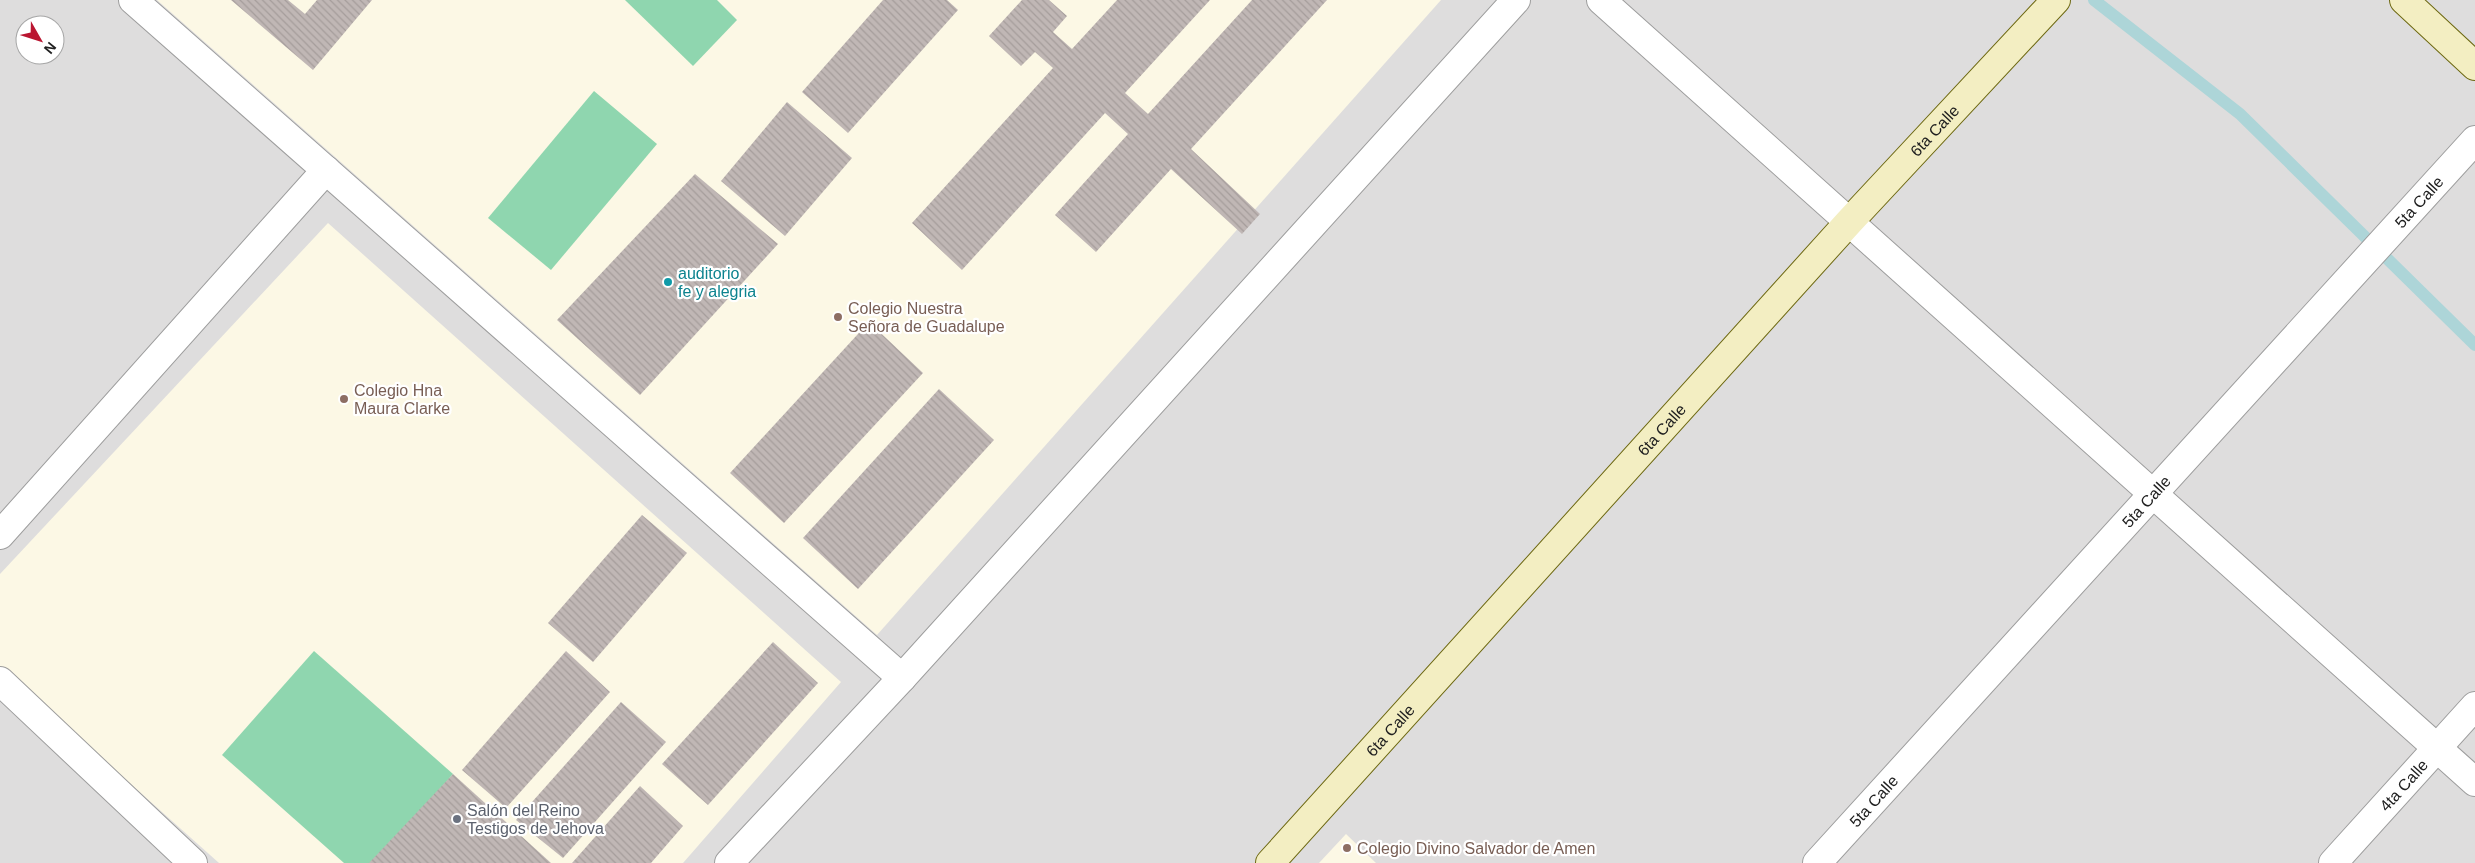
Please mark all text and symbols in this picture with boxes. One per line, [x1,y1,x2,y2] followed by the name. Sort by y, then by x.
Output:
[15,15,65,65] north arrow
[41,39,60,57] text: N
[1907,101,1962,159] street label: 6ta Calle
[2391,173,2446,231] street label: 5ta Calle
[678,265,756,300] place label: auditorio fe y alegria
[662,276,674,288] marker: auditorio fe y alegria
[848,300,1005,335] place label: Colegio Nuestra Señora de Guadalupe
[832,311,844,323] marker: Colegio Nuestra Señora de Guadalupe
[354,382,450,417] place label: Colegio Hna Maura Clarke
[338,393,350,405] marker: Colegio Hna Maura Clarke
[1634,400,1689,459] street label: 6ta Calle
[2119,472,2174,530] street label: 5ta Calle
[1362,701,1418,759] street label: 6ta Calle
[2376,756,2431,814] street label: 4ta Calle
[1846,772,1901,830] street label: 5ta Calle
[467,802,604,837] place label: Salón del Reino Testigos de Jehova
[451,813,463,825] marker: Salón del Reino Testigos de Jehova
[1357,840,1595,857] place label: Colegio Divino Salvador de Amen
[1341,842,1353,854] marker: Colegio Divino Salvador de Amen

